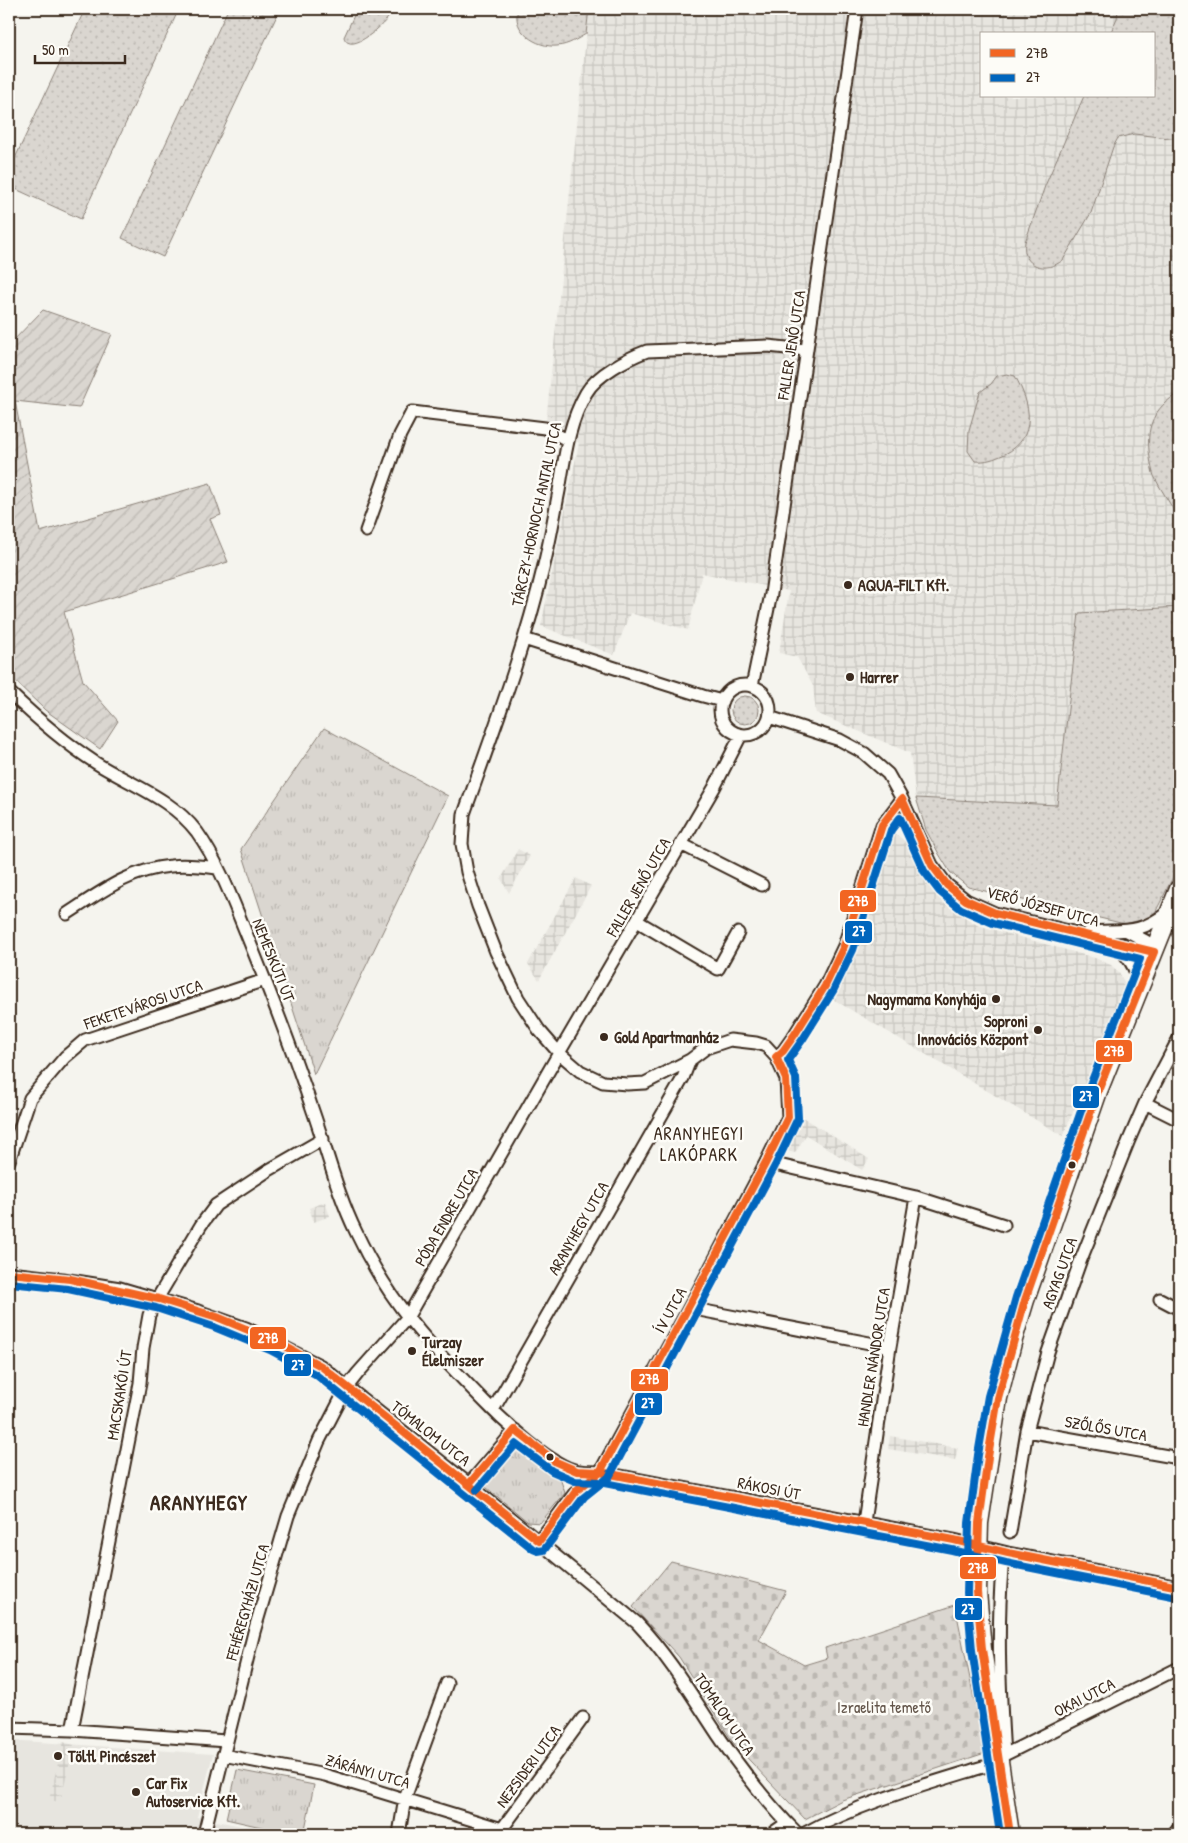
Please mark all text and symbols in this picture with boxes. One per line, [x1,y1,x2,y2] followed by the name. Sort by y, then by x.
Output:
[35,32,125,64] scale bar
[980,32,1156,98] legend
[42,39,69,60] text: 50 m
[1026,42,1048,63] text: 27B
[1026,66,1040,87] text: 27
[771,288,811,402] street label: FALLER JENŐ UTCA
[506,420,566,608] street label: TÁRCZY-HORNOCH ANTAL UTCA
[858,574,949,596] place label: AQUA-FILT Kft.
[842,579,854,591] marker: AQUA-FILT Kft.
[860,666,899,688] place label: Harrer
[844,671,856,683] marker: Harrer
[600,833,675,941] street label: FALLER JENŐ UTCA
[984,880,1102,932] street label: VERŐ JÓZSEF UTCA
[839,889,877,913] line badge: 27B
[848,891,868,910] text: 27B
[247,915,301,1005] street label: NEMESKÚTI ÚT
[844,920,873,944] line badge: 27
[852,921,866,940] text: 27
[80,973,205,1035] street label: FEKETEVÁROSI UTCA
[868,988,987,1011] place label: Nagymama Konyhája
[990,993,1002,1005] marker: Nagymama Konyhája
[917,1010,1028,1051] place label: Soproni Innovációs Központ
[1032,1024,1044,1036] marker: Soproni Innovációs Központ
[614,1026,719,1049] place label: Gold Apartmanház
[598,1031,610,1043] marker: Gold Apartmanház
[1095,1039,1133,1063] line badge: 27B
[1104,1041,1124,1060] text: 27B
[1072,1085,1100,1109] line badge: 27
[1079,1086,1093,1105] text: 27
[654,1121,744,1167] district label: ARANYHEGYI LAKÓPARK
[1067,1160,1077,1170] unlabelled marker
[409,1164,483,1270] street label: PÓDA ENDRE UTCA
[542,1177,614,1279] street label: ARANYHEGY UTCA
[1036,1234,1082,1312] street label: AGYAG UTCA
[648,1283,692,1337] street label: ÍV UTCA
[851,1286,895,1428] street label: HANDLER NÁNDOR UTCA
[249,1326,287,1350] line badge: 27B
[258,1328,278,1347] text: 27B
[421,1331,485,1371] place label: Turzay Élelmiszer
[406,1345,418,1357] marker: Turzay Élelmiszer
[101,1348,137,1441] street label: MACSKAKŐI ÚT
[283,1353,312,1377] line badge: 27
[291,1355,305,1374] text: 27
[630,1368,669,1392] line badge: 27B
[639,1369,659,1388] text: 27B
[634,1392,663,1416] line badge: 27
[641,1393,655,1412] text: 27
[387,1395,475,1471] street label: TÓMALOM UTCA
[1063,1410,1149,1446] street label: SZŐLŐS UTCA
[545,1452,555,1462] unlabelled marker
[736,1471,803,1505] street label: RÁKOSI ÚT
[150,1488,248,1517] district label: ARANYHEGY
[220,1541,274,1664] street label: FEHÉREGYHÁZI UTCA
[959,1556,997,1580] line badge: 27B
[968,1558,988,1577] text: 27B
[954,1597,983,1621] line badge: 27
[961,1599,975,1618] text: 27
[689,1669,761,1760] street label: TÓMALOM UTCA
[1050,1672,1118,1722] street label: OKAI UTCA
[837,1696,931,1718] park label: Izraelita temető
[491,1720,566,1812] street label: NEZSIDERI UTCA
[67,1745,156,1767] place label: Töltl Pincészet
[323,1748,413,1794] street label: ZÁRÁNYI UTCA
[52,1750,64,1762] marker: Töltl Pincészet
[146,1772,240,1812] place label: Car Fix Autoservice Kft.
[130,1786,142,1798] marker: Car Fix Autoservice Kft.

